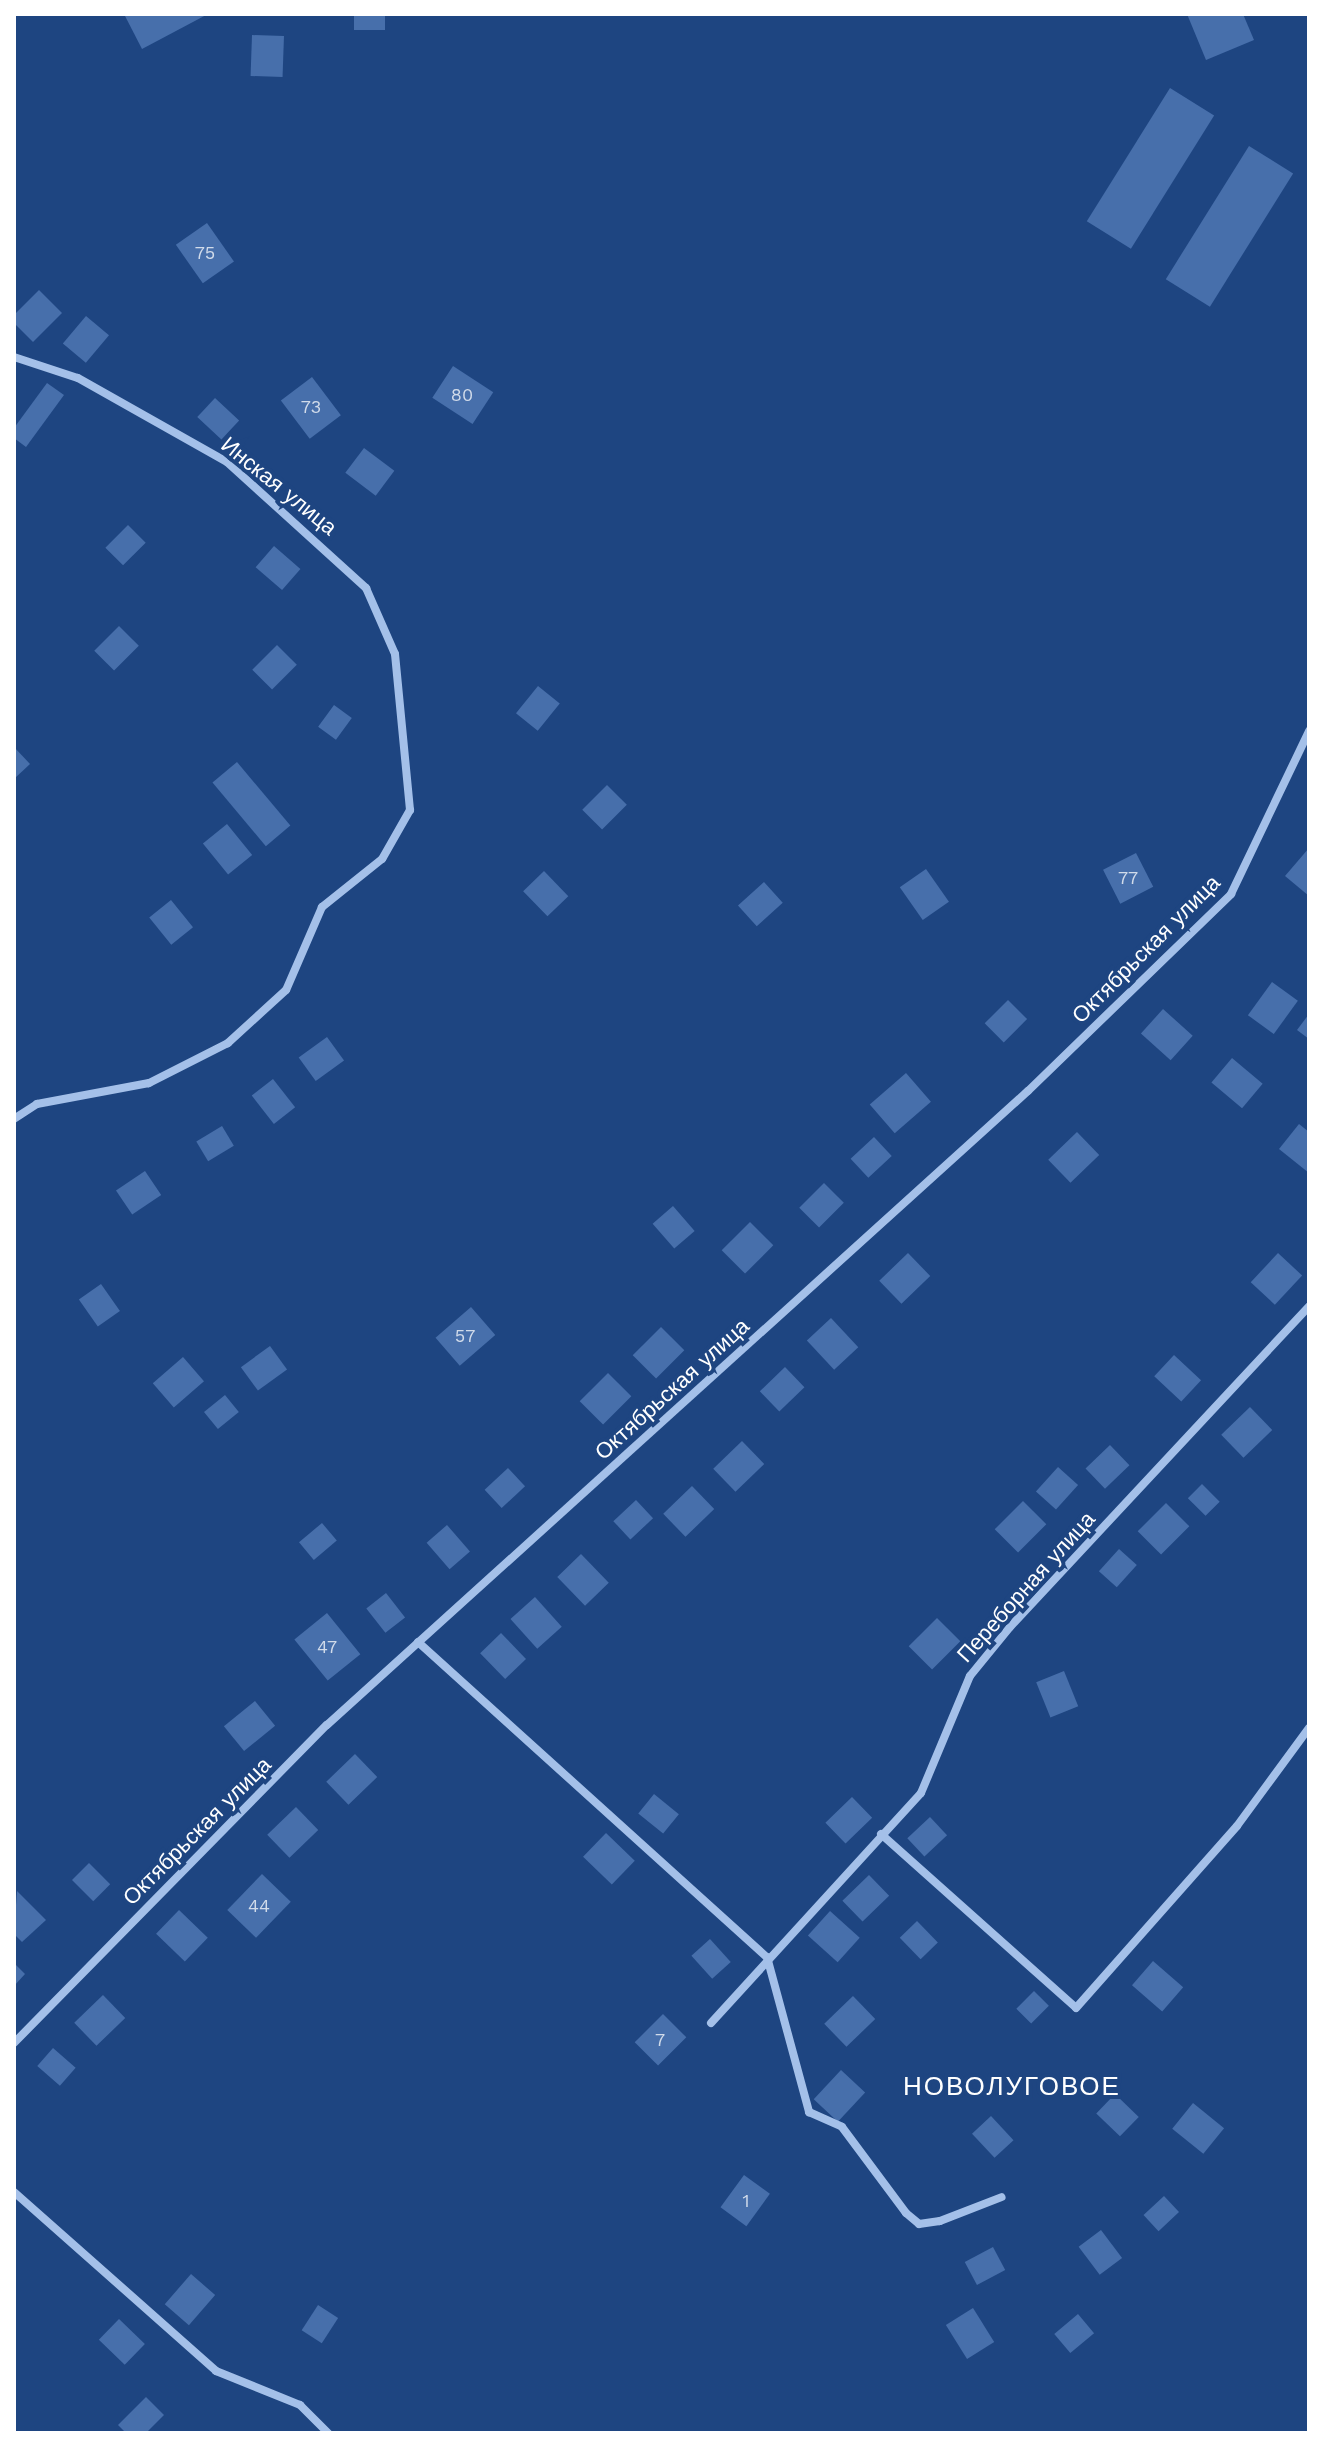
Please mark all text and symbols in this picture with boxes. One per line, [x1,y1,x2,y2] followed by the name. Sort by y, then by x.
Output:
[195,242,215,264] house number: 75
[451,384,473,406] house number: 80
[301,396,321,418] house number: 73
[216,431,342,541] street label: Инская улица
[1118,867,1138,889] house number: 77
[1066,869,1226,1029] street label: Октябрьская улица
[589,1313,755,1465] street label: Октябрьская улица
[455,1325,475,1347] house number: 57
[951,1506,1101,1668] street label: Переборная улица
[317,1636,337,1658] house number: 47
[117,1751,277,1911] street label: Октябрьская улица
[248,1895,270,1917] house number: 44
[655,2029,665,2051] house number: 7
[903,2071,1121,2103] district label: НОВОЛУГОВОЕ
[742,2190,750,2212] house number: 1

